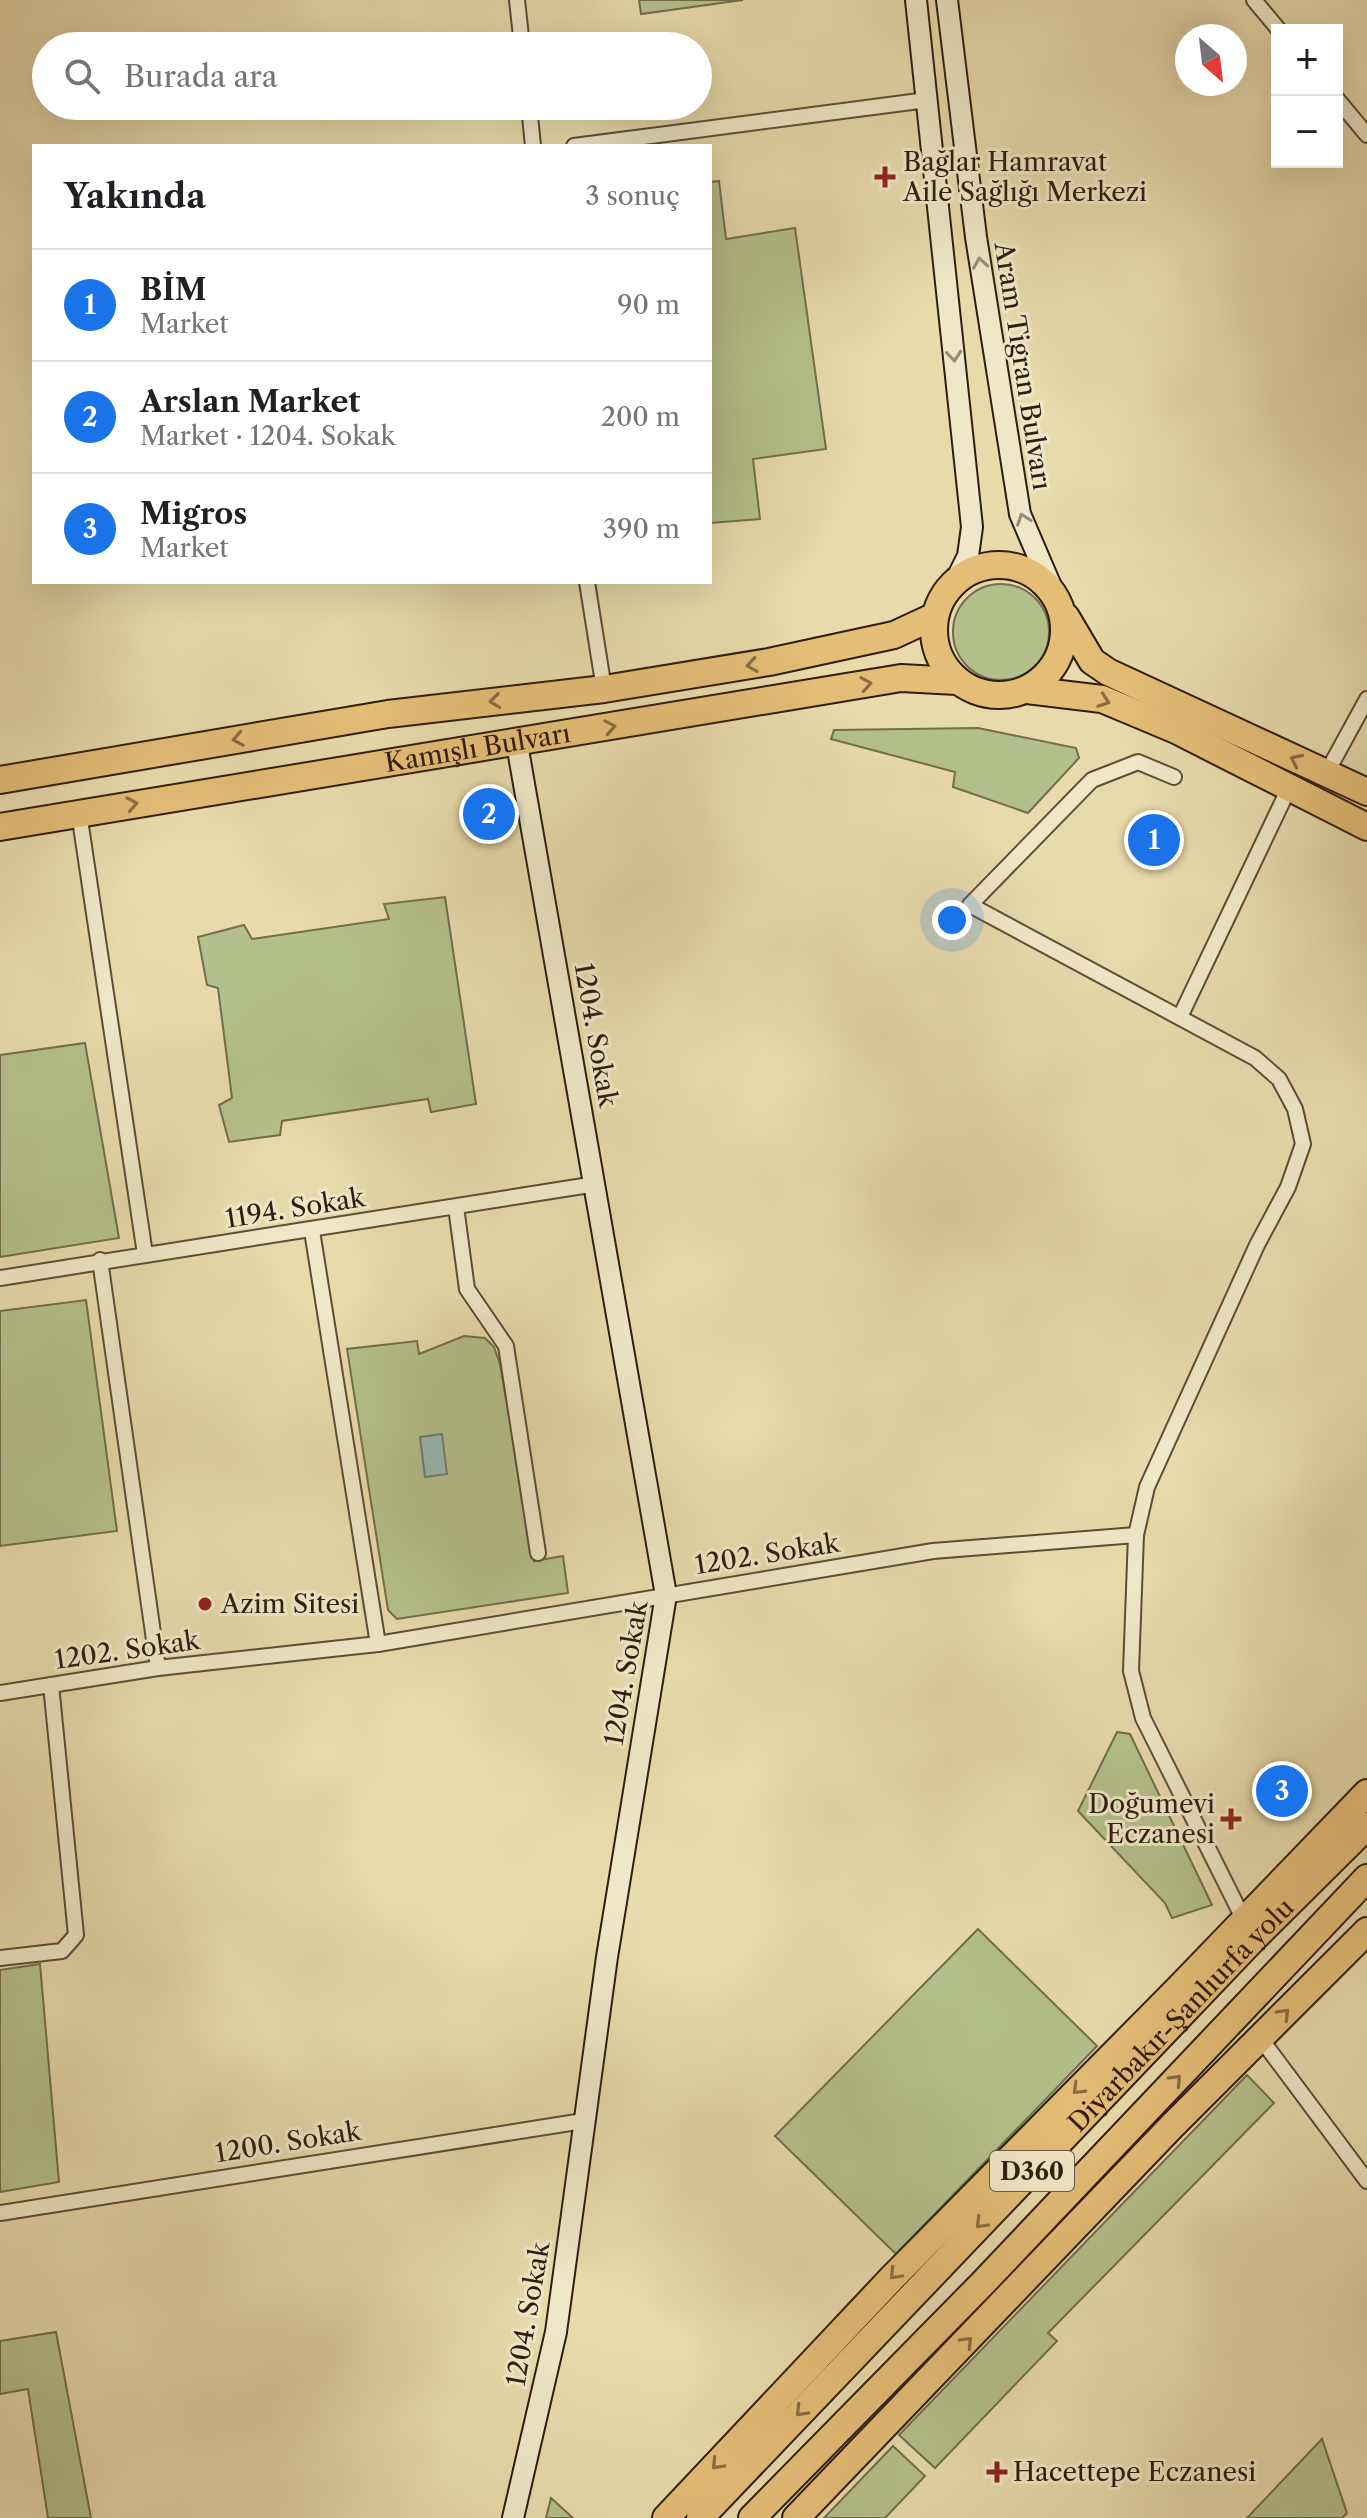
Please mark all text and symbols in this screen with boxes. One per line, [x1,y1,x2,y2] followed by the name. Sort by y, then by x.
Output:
[1175,24,1247,96] north arrow
[1271,24,1343,168] map controls
[1271,24,1343,96] button: +
[32,32,712,120] search box
[60,54,104,98] icon: search
[124,58,278,95] text: Burada ara
[1271,96,1343,168] button: −
[902,146,1147,208] place label: Bağlar Hamravat Aile Sağlığı Merkezi
[874,166,896,188] marker: Bağlar Hamravat Aile Sağlığı Merkezi
[64,175,206,217] text: Yakında
[585,180,680,212] text: 3 sonuç
[987,239,1058,492] street label: Aram Tigran Bulvarı
[972,256,989,270] one-way arrow
[140,271,207,308] text: BİM
[84,289,96,321] text: 1
[617,289,680,321] text: 90 m
[140,308,228,340] text: Market
[945,350,962,363] one-way arrow
[140,383,360,420] text: Arslan Market
[82,401,98,433] text: 2
[601,401,680,433] text: 200 m
[140,420,396,452] text: Market · 1204. Sokak
[140,495,247,532] text: Migros
[83,513,97,545] text: 3
[603,513,680,545] text: 390 m
[1016,513,1032,527] one-way arrow
[140,532,228,564] text: Market
[745,655,759,672] one-way arrow
[859,676,873,693] one-way arrow
[1096,692,1110,708] one-way arrow
[488,693,501,710] one-way arrow
[382,717,573,779] street label: Kamışlı Bulvarı
[603,720,617,737] one-way arrow
[231,730,245,747] one-way arrow
[1289,754,1304,770] one-way arrow
[463,784,515,844] pin: 2
[125,797,139,814] one-way arrow
[1128,810,1180,870] pin: 1
[932,900,972,940] your location
[568,960,625,1111] street label: 1204. Sokak
[223,1181,368,1235] street label: 1194. Sokak
[692,1527,842,1581] street label: 1202. Sokak
[220,1588,359,1620] place label: Azim Sitesi
[196,1595,214,1613] marker: Azim Sitesi
[598,1597,655,1748] street label: 1204. Sokak
[53,1624,202,1676] street label: 1202. Sokak
[1256,1761,1308,1821] pin: 3
[1088,1788,1215,1850] place label: Doğumevi Eczanesi
[1222,1810,1240,1828] marker: Doğumevi Eczanesi
[1062,1892,1301,2139] street label: Diyarbakır-Şanlıurfa yolu
[1275,2009,1290,2023] one-way arrow
[1167,2074,1181,2089] one-way arrow
[1073,2080,1087,2094] one-way arrow
[213,2115,364,2169] street label: 1200. Sokak
[990,2151,1074,2191] road number: D360
[976,2214,991,2228] one-way arrow
[500,2238,557,2389] street label: 1204. Sokak
[890,2265,905,2279] one-way arrow
[958,2336,972,2351] one-way arrow
[796,2401,810,2416] one-way arrow
[712,2455,727,2469] one-way arrow
[1013,2456,1256,2488] place label: Hacettepe Eczanesi
[988,2463,1006,2481] marker: Hacettepe Eczanesi

